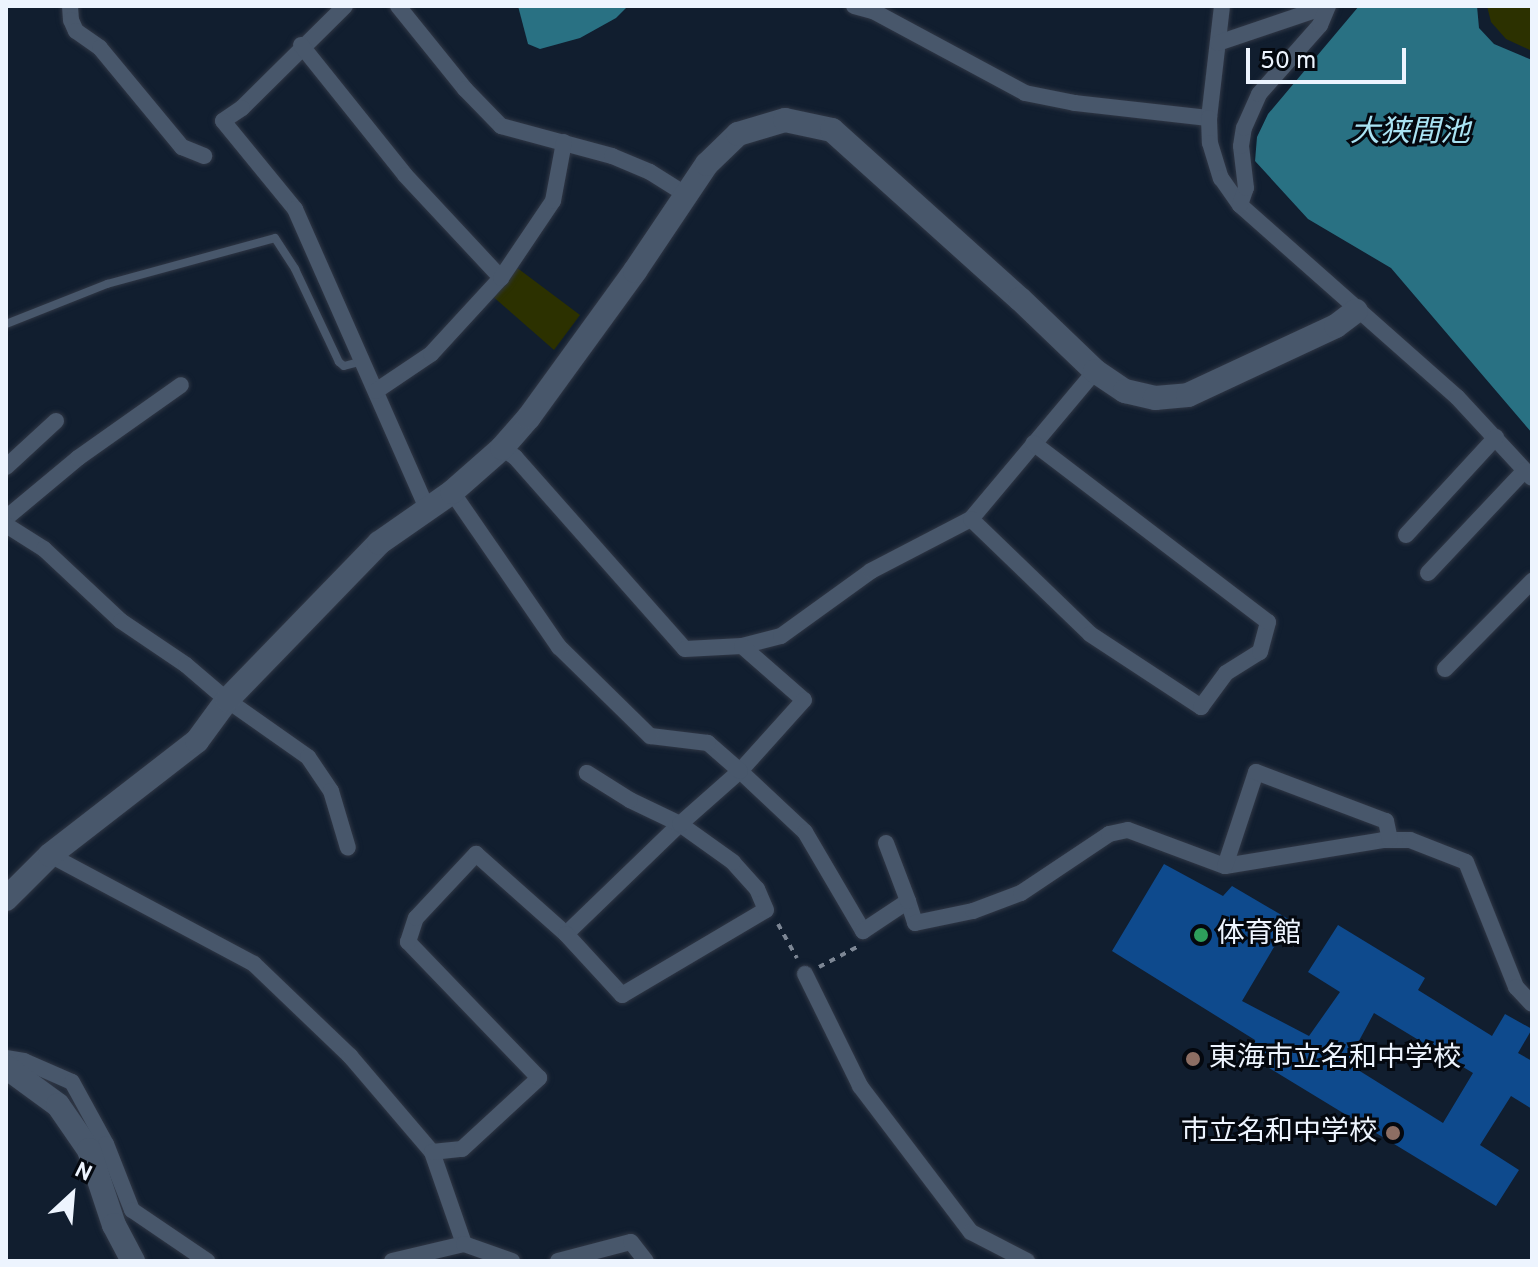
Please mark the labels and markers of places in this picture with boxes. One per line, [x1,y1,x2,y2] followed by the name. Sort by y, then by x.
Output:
[1217,918,1301,952] place label: 体育館
[1192,926,1210,944] marker: 体育館
[1209,1042,1461,1076] place label: 東海市立名和中学校
[1184,1050,1202,1068] marker: 東海市立名和中学校
[1181,1116,1377,1150] place label: 市立名和中学校
[1384,1124,1402,1142] marker: 市立名和中学校

